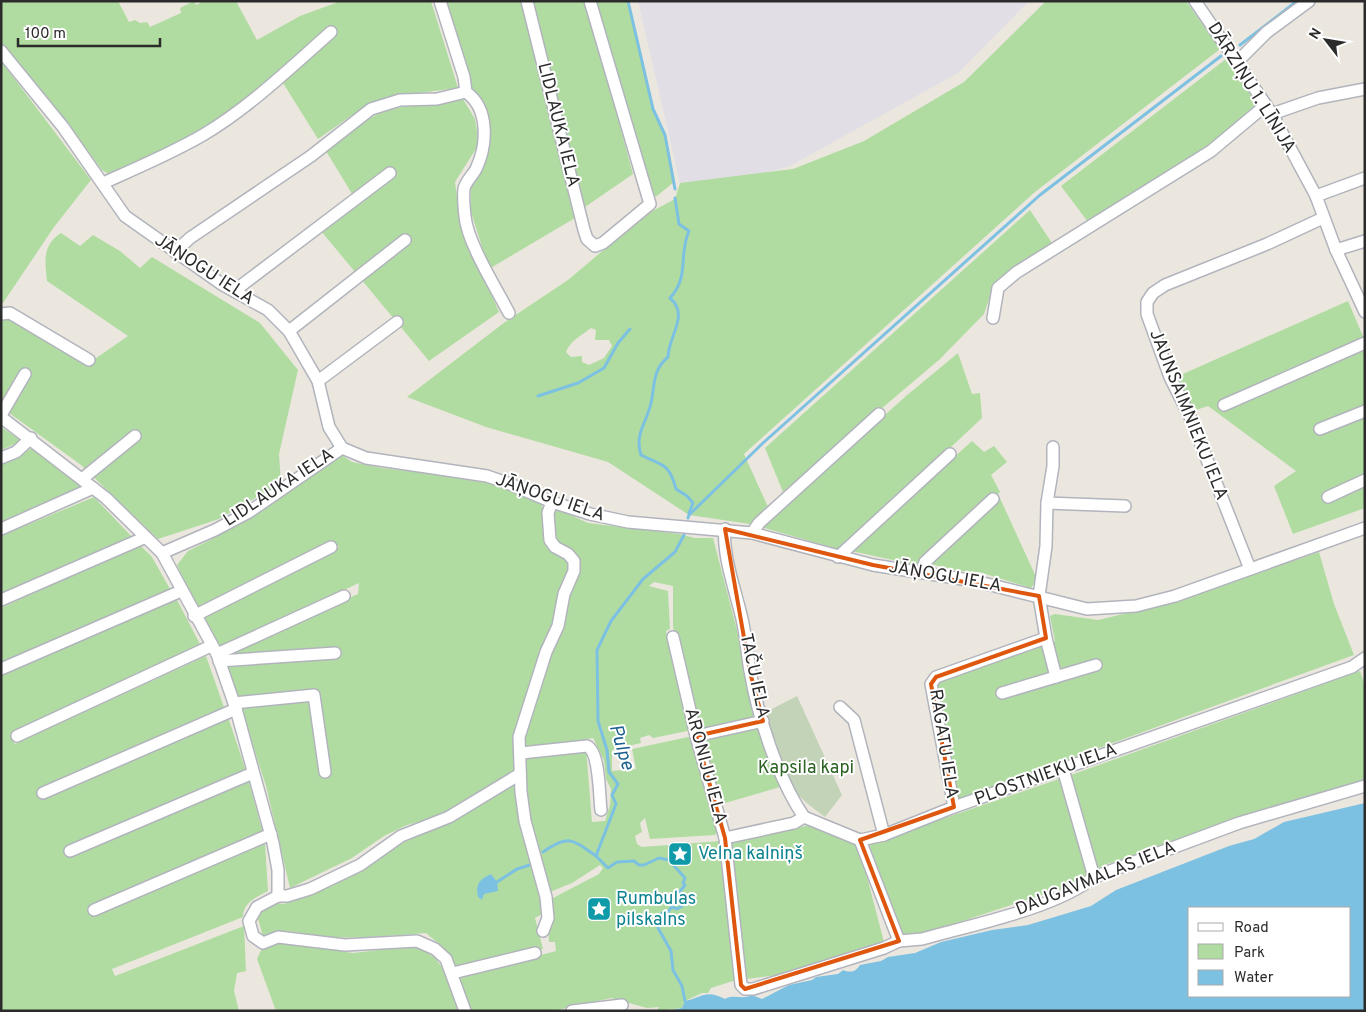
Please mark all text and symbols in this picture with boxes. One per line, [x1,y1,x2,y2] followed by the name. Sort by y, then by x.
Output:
[18,15,160,47] scale bar
[1301,15,1351,65] north arrow
[1201,18,1301,158] street label: DĀRZIŅU 1. LĪNIJA
[25,25,66,44] text: 100 m
[1306,25,1326,43] text: N
[531,60,585,190] street label: LIDLAUKA IELA
[150,228,259,311] street label: JĀŅOGU IELA
[1143,326,1233,504] street label: JAUNSAIMNIEKU IELA
[219,444,339,532] street label: LIDLAUKA IELA
[492,468,608,527] street label: JĀŅOGU IELA
[887,555,1003,598] street label: JĀŅOGU IELA
[734,631,776,721] street label: TAČU IELA
[923,688,963,800] street label: RAGATU IELA
[678,705,732,827] street label: ARONIJU IELA
[603,721,639,773] water label: Pulpe
[972,739,1120,811] street label: PLOSTNIEKU IELA
[758,757,854,780] park label: Kapsila kapi
[1012,836,1180,922] street label: DAUGAVMALAS IELA
[667,841,693,867] place icon: Velna kalniņš
[698,843,803,866] place label: Velna kalniņš
[616,888,696,932] place label: Rumbulas pilskalns
[586,896,612,922] place icon: Rumbulas pilskalns
[1188,907,1351,997] legend
[1234,919,1269,938] text: Road
[1234,944,1265,963] text: Park
[1234,969,1274,988] text: Water

